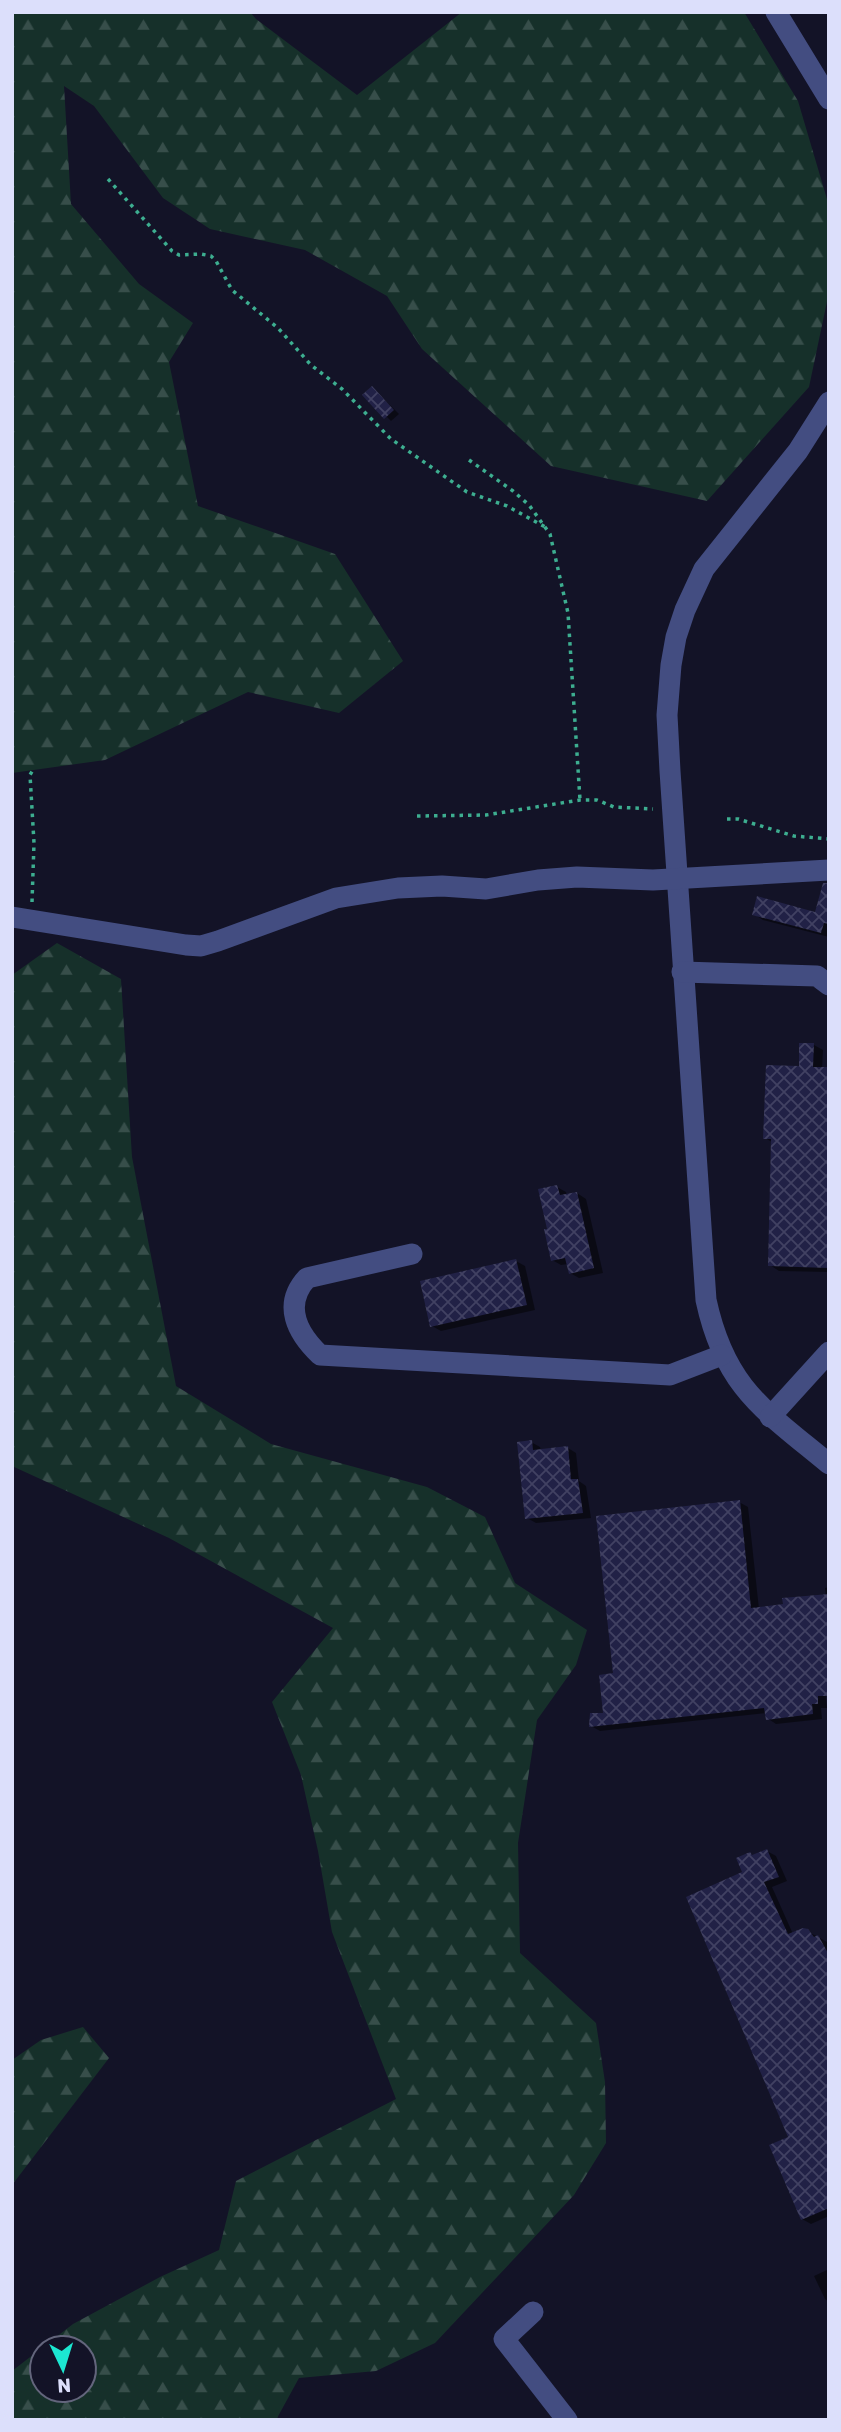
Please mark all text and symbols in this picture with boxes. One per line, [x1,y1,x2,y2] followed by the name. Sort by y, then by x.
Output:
[28,2334,98,2404] north arrow
[57,2374,72,2397] text: N

